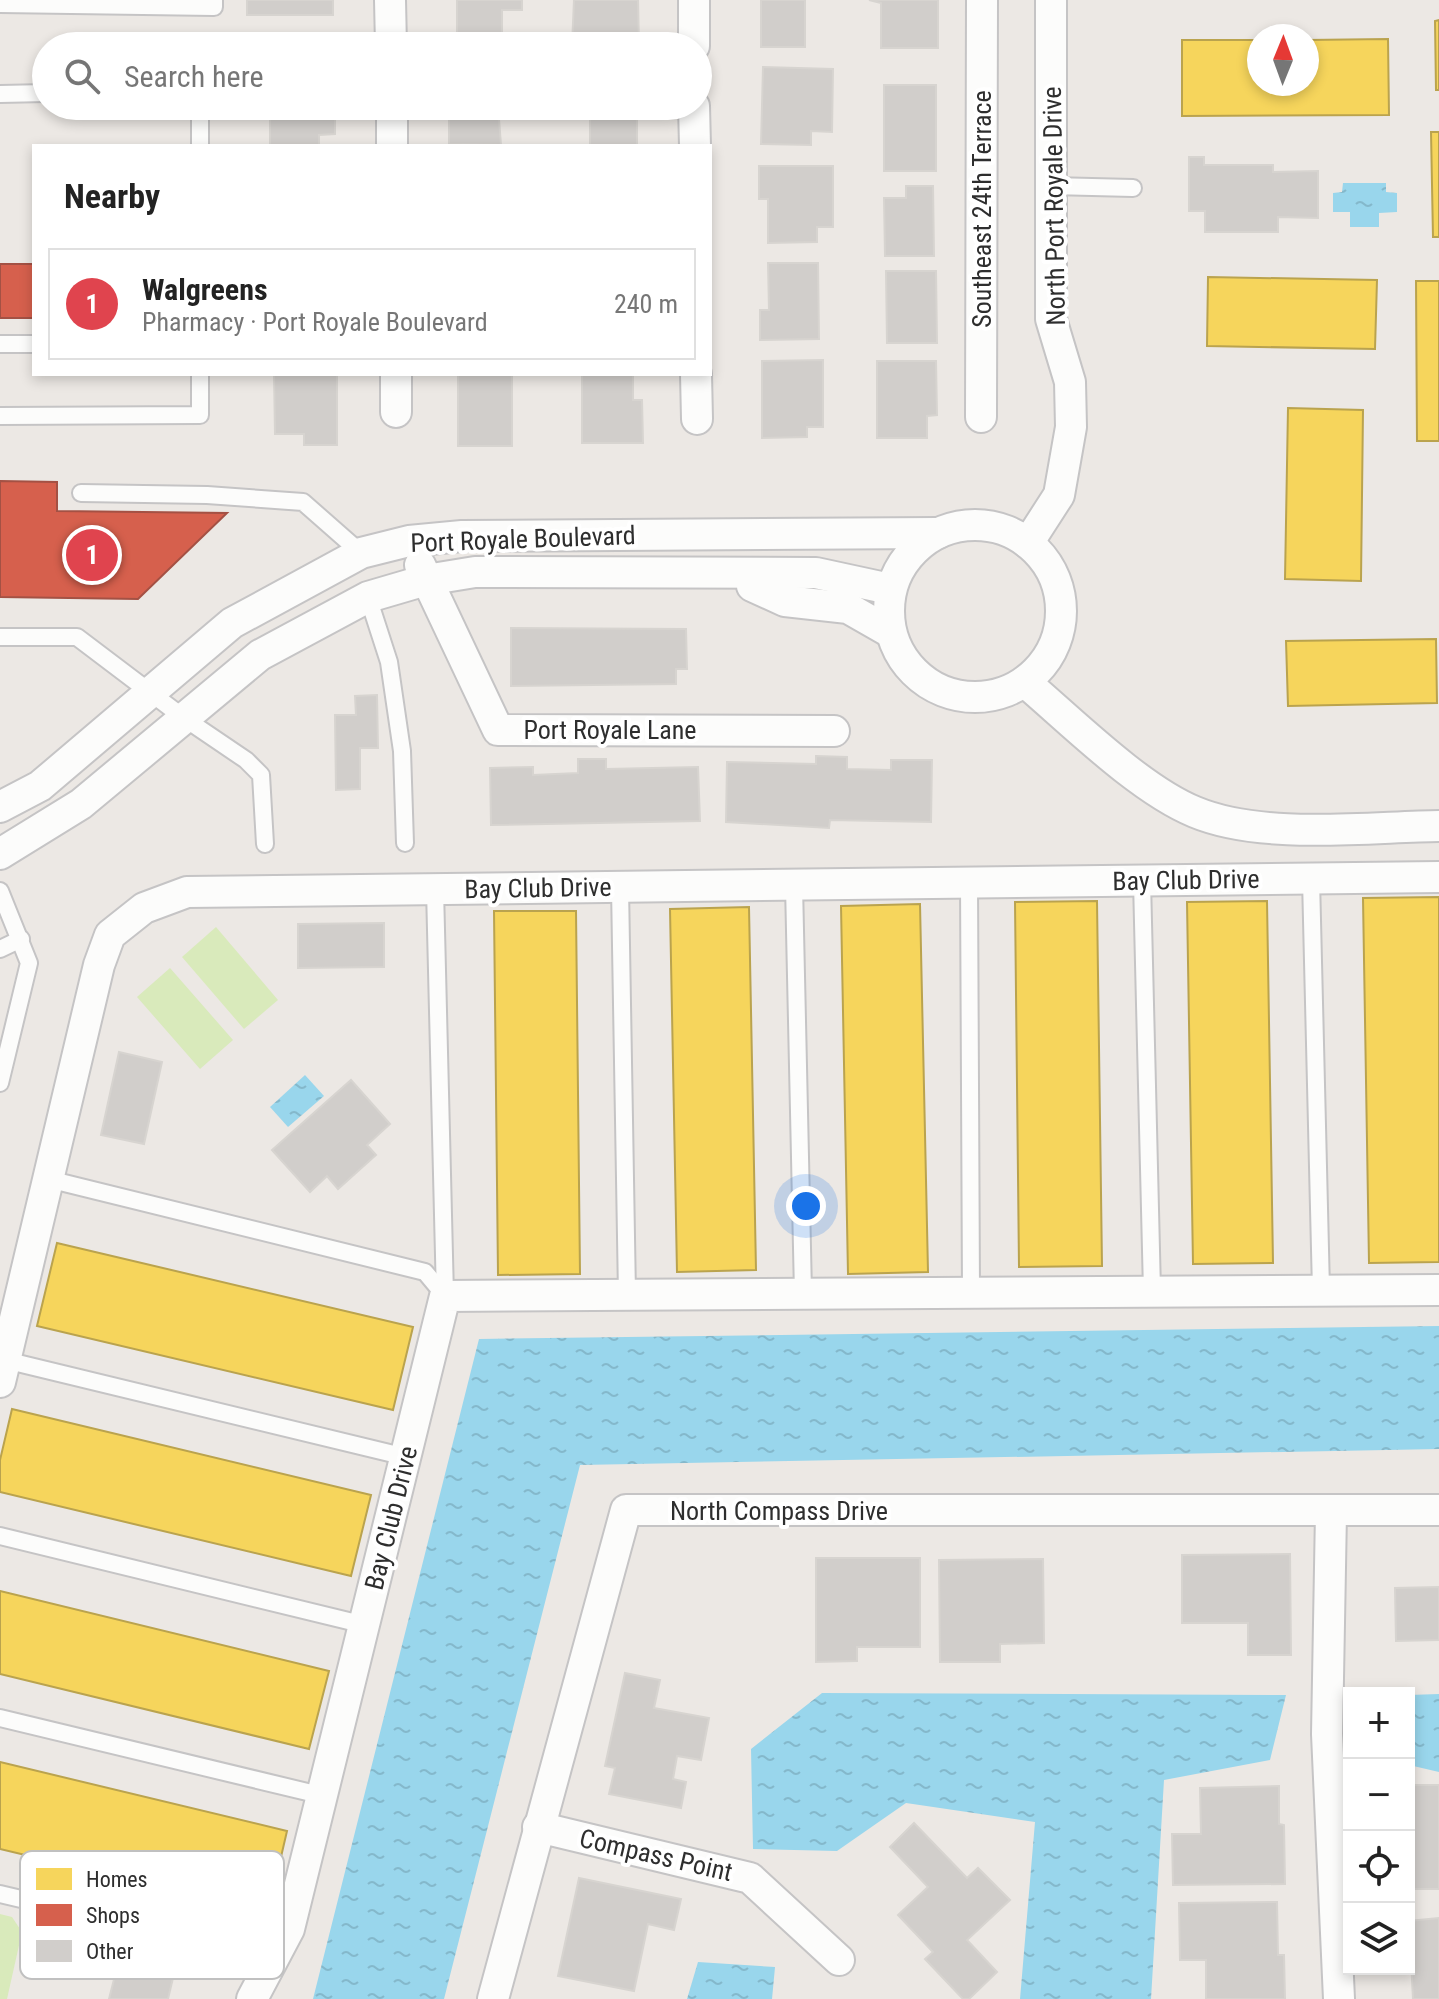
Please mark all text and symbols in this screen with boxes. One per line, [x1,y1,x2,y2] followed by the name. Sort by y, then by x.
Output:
[1247,24,1319,96] north arrow
[32,32,712,120] search box
[60,54,104,98] icon: search
[124,59,264,94] text: Search here
[1037,86,1071,326] street label: North Port Royale Drive
[967,90,997,328] street label: Southeast 24th Terrace
[64,176,160,216] text: Nearby
[142,272,268,307] text: Walgreens
[85,289,99,319] text: 1
[614,289,678,319] text: 240 m
[142,307,488,337] text: Pharmacy · Port Royale Boulevard
[410,520,636,558] street label: Port Royale Boulevard
[66,525,118,585] pin: 1
[524,715,697,745] street label: Port Royale Lane
[1112,864,1260,896] street label: Bay Club Drive
[464,872,612,904] street label: Bay Club Drive
[786,1186,826,1226] your location
[359,1443,423,1593] street label: Bay Club Drive
[670,1496,888,1526] street label: North Compass Drive
[1343,1687,1415,1975] map controls
[1343,1687,1415,1759] button: +
[1343,1759,1415,1831] button: −
[577,1823,735,1887] street label: Compass Point
[1343,1831,1415,1903] button: locate
[20,1851,284,1979] legend
[86,1867,148,1892] text: Homes
[86,1903,140,1928] text: Shops
[1343,1903,1415,1975] button: layers
[86,1939,134,1964] text: Other

